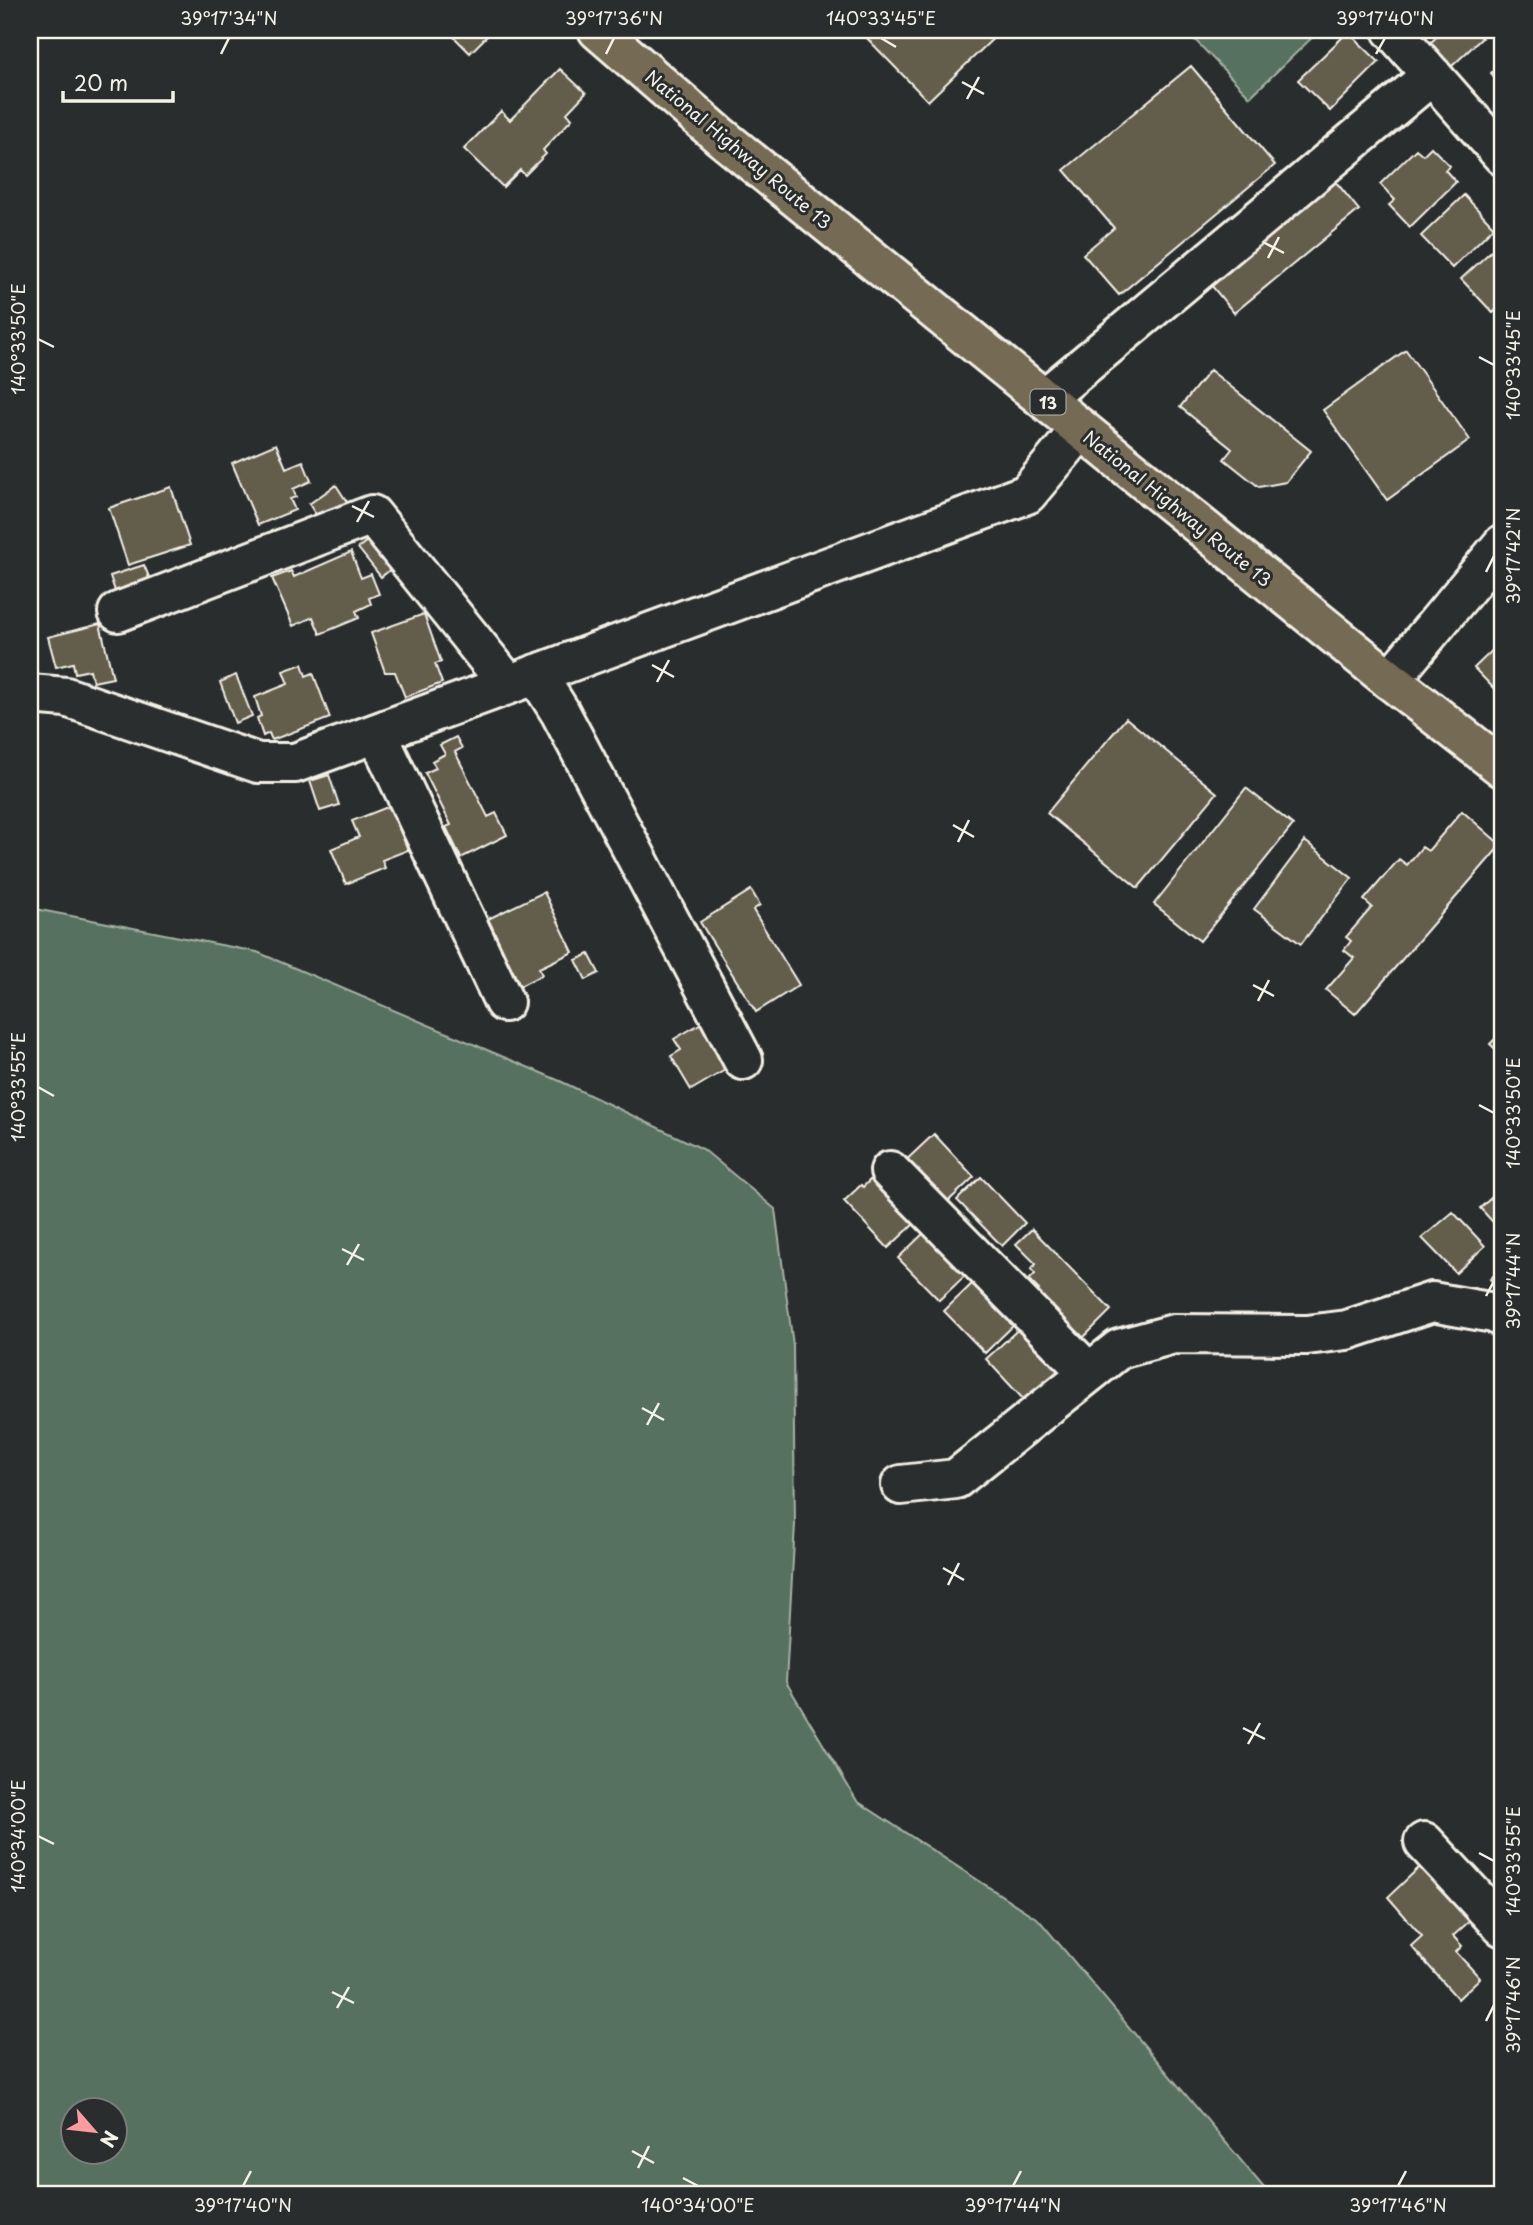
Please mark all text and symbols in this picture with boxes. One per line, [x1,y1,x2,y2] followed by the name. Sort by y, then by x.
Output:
[180,4,278,31] text: 39°17'34"N
[565,4,663,31] text: 39°17'36"N
[826,4,936,31] text: 140°33'45"E
[1336,4,1434,31] text: 39°17'40"N
[63,60,173,104] scale bar
[640,63,838,235] street label: National Highway Route 13
[74,66,128,98] text: 20 m
[4,283,31,395] text: 140°33'50"E
[1499,310,1526,420] text: 140°33'45"E
[1030,390,1066,414] road number: 13
[1078,423,1278,593] street label: National Highway Route 13
[1499,508,1526,604] text: 39°17'42"N
[4,1032,31,1142] text: 140°33'55"E
[1499,1057,1526,1169] text: 140°33'50"E
[1499,1233,1526,1329] text: 39°17'44"N
[4,1779,31,1893] text: 140°34'00"E
[1499,1806,1526,1916] text: 140°33'55"E
[1499,1956,1526,2054] text: 39°17'46"N
[60,2096,130,2166] north arrow
[94,2126,126,2153] text: N
[194,2191,292,2218] text: 39°17'40"N
[641,2191,755,2218] text: 140°34'00"E
[965,2191,1061,2218] text: 39°17'44"N
[1349,2191,1447,2218] text: 39°17'46"N

